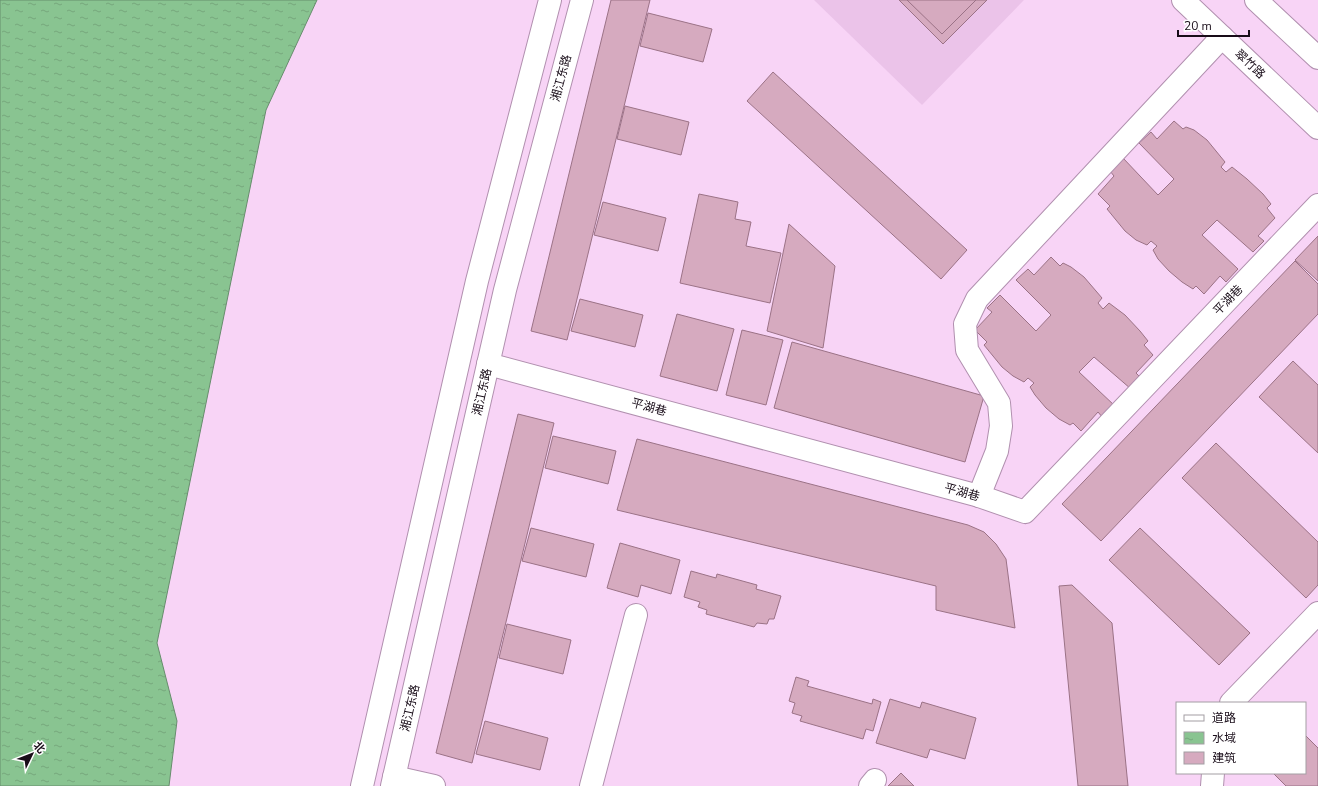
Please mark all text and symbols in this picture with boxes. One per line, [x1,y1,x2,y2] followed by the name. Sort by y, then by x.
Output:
[1178,12,1249,38] scale bar
[1184,18,1212,34] text: 20 m
[1231,46,1269,82] street label: 翠竹路
[547,53,575,103] street label: 湘江东路
[1210,281,1246,319] street label: 平湖巷
[469,367,495,417] street label: 湘江东路
[630,395,668,419] street label: 平湖巷
[942,479,982,505] street label: 平湖巷
[397,683,423,733] street label: 湘江东路
[1176,702,1306,774] legend
[1212,710,1236,726] text: 道路
[1212,730,1236,746] text: 水域
[12,734,52,774] north arrow
[30,738,48,757] text: 北
[1212,750,1236,766] text: 建筑

